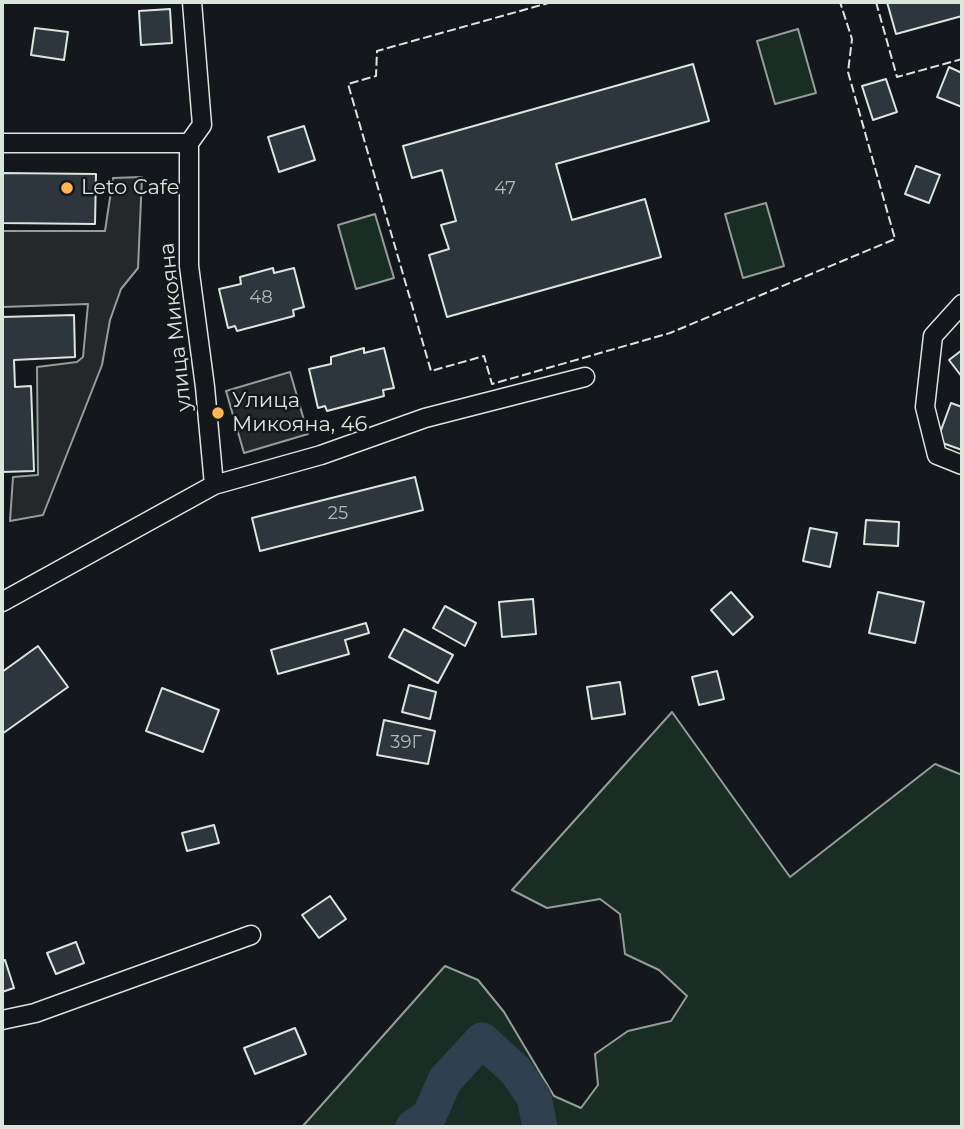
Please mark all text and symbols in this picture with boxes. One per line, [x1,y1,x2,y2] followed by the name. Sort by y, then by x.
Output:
[81,175,179,201] place label: Leto Cafe
[494,178,516,200] house number: 47
[59,180,75,196] marker: Leto Cafe
[155,241,197,413] street label: улица Микояна
[249,287,273,309] house number: 48
[232,388,367,438] place label: Улица Микояна, 46
[210,405,226,421] marker: Улица Микояна, 46
[328,503,348,525] house number: 25
[390,732,422,754] house number: 39Г

